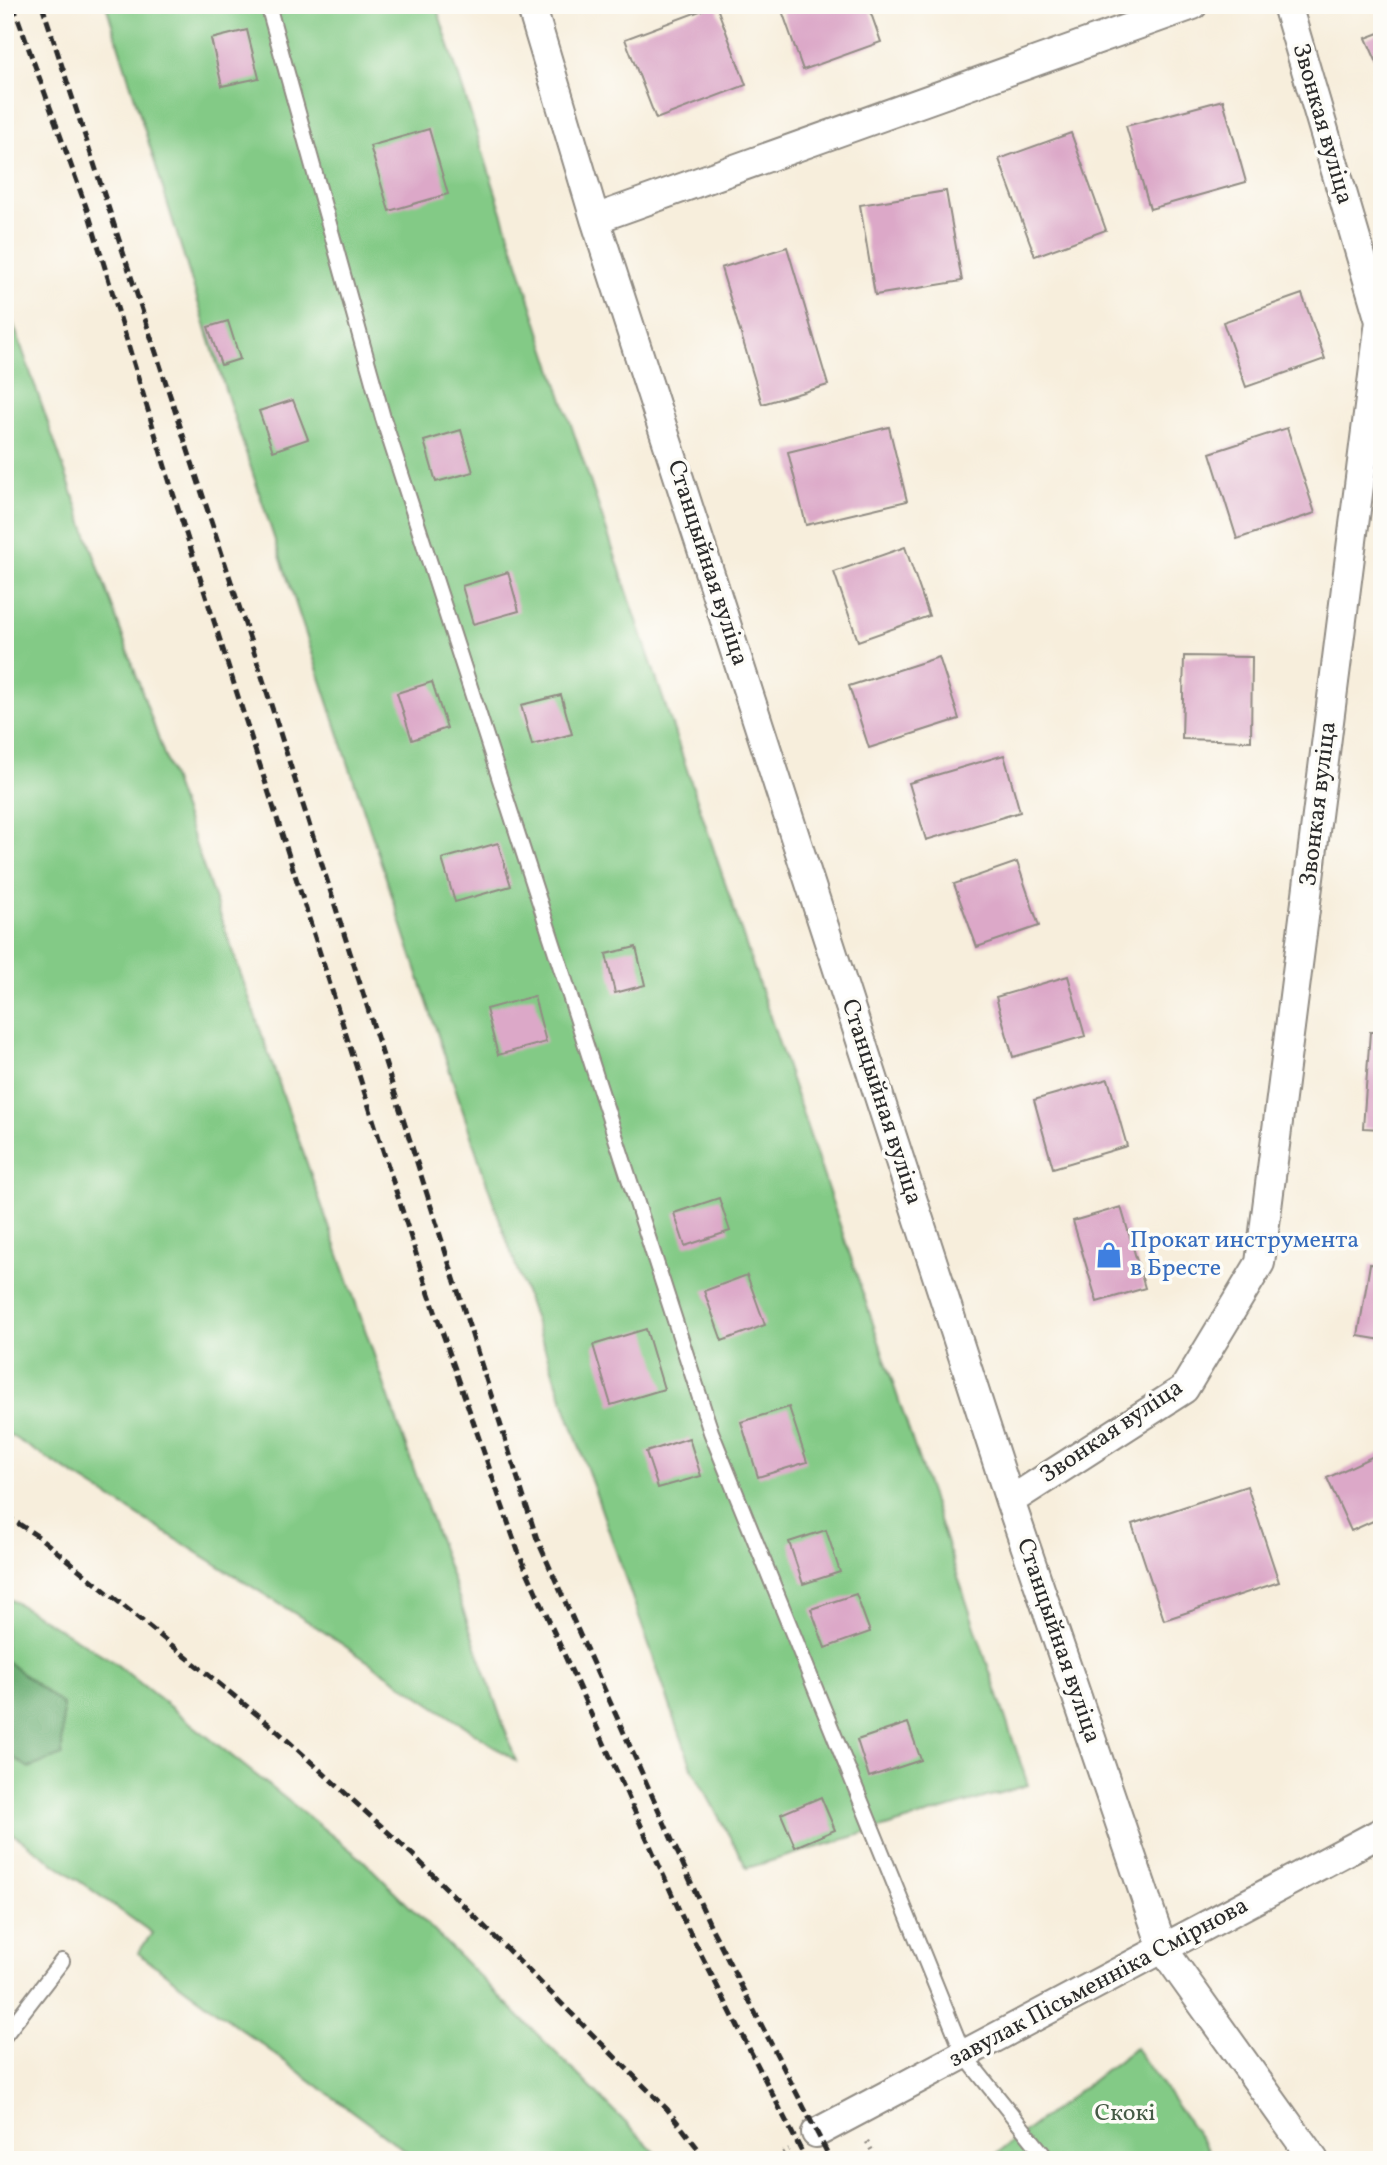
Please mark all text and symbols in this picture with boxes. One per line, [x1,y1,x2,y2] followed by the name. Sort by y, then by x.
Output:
[1283,40,1361,208] street label: Звонкая вуліца
[658,456,756,670] street label: Станцыйная вуліца
[1292,720,1346,888] street label: Звонкая вуліца
[832,995,930,1209] street label: Станцыйная вуліца
[1130,1224,1359,1286] place label: Прокат инструмента в Бресте
[1094,1240,1124,1270] shop icon: Прокат инструмента в Бресте
[1034,1372,1190,1492] street label: Звонкая вуліца
[1007,1534,1109,1748] street label: Станцыйная вуліца
[943,1889,1255,2077] street label: завулак Пісьменніка Смірнова
[1095,2097,1155,2131] park label: Скокі

